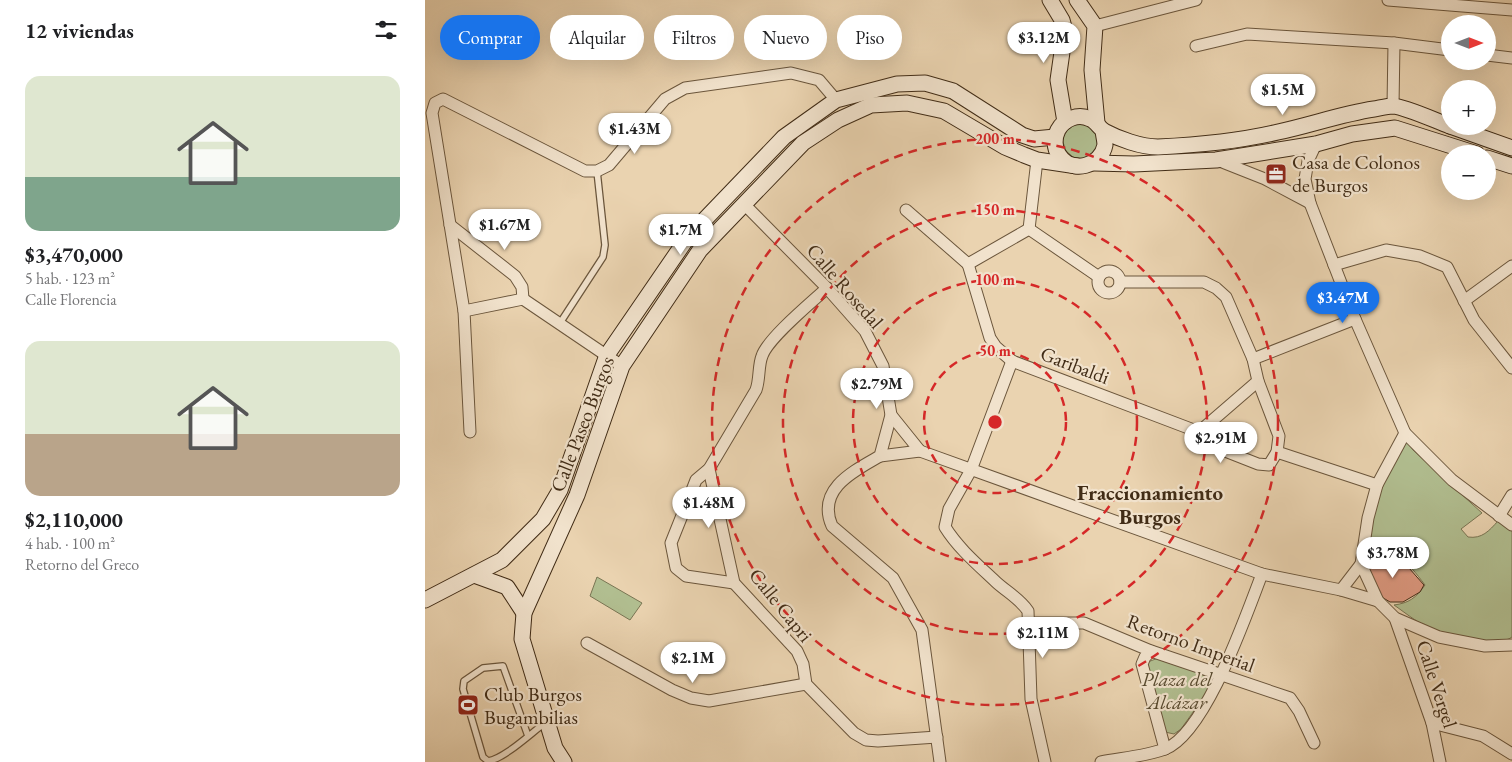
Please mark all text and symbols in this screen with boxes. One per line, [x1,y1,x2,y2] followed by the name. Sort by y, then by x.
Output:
[440,15,540,60] chip: Comprar
[550,15,644,60] chip: Alquilar
[654,15,734,60] chip: Filtros
[744,15,827,60] chip: Nuevo
[837,15,902,60] chip: Piso
[1441,15,1496,70] north arrow
[1441,15,1496,200] map controls
[372,16,400,44] icon: filters
[25,17,134,44] text: 12 viviendas
[1003,22,1085,64] pin: $3.12M
[1018,27,1070,48] text: $3.12M
[1248,74,1318,116] pin: $1.5M
[1262,79,1304,100] text: $1.5M
[1441,80,1496,135] button: +
[168,108,258,198] icon: home
[594,112,676,155] pin: $1.43M
[609,118,661,139] text: $1.43M
[975,129,1015,148] text: 200 m
[1441,145,1496,200] button: −
[1292,149,1420,198] place label: Casa de Colonos de Burgos
[1264,162,1288,186] office icon: Casa de Colonos de Burgos
[975,200,1015,219] text: 150 m
[464,208,546,251] pin: $1.67M
[479,214,531,235] text: $1.67M
[646,214,716,256] pin: $1.7M
[660,219,702,240] text: $1.7M
[801,238,889,334] street label: Calle Rosedal
[25,241,123,268] text: $3,470,000
[25,268,115,289] text: 5 hab. · 123 m²
[975,270,1015,289] text: 100 m
[1302,282,1384,324] pin: $3.47M
[1317,287,1369,308] text: $3.47M
[25,289,117,310] text: Calle Florencia
[1037,340,1113,390] street label: Garibaldi
[979,341,1011,360] text: 50 m
[544,352,620,496] street label: Calle Paseo Burgos
[836,368,918,410] pin: $2.79M
[168,373,258,463] icon: home
[851,373,903,394] text: $2.79M
[986,413,1004,431] centre of rings
[1180,422,1262,464] pin: $2.91M
[1195,427,1247,448] text: $2.91M
[1077,479,1223,530] district label: Fraccionamiento Burgos
[668,486,750,529] pin: $1.48M
[683,492,735,513] text: $1.48M
[25,506,123,533] text: $2,110,000
[25,533,115,554] text: 4 hab. · 100 m²
[1352,536,1434,579] pin: $3.78M
[1367,542,1419,563] text: $3.78M
[25,554,139,575] text: Retorno del Greco
[743,563,819,647] street label: Calle Capri
[1123,608,1259,678] street label: Retorno Imperial
[1002,616,1084,659] pin: $2.11M
[1017,622,1069,643] text: $2.11M
[1411,637,1463,731] street label: Calle Vergel
[658,642,728,684] pin: $2.1M
[672,647,714,668] text: $2.1M
[1142,666,1214,715] park label: Plaza del Alcázar
[484,681,582,730] place label: Club Burgos Bugambilias
[456,693,480,717] sports icon: Club Burgos Bugambilias

